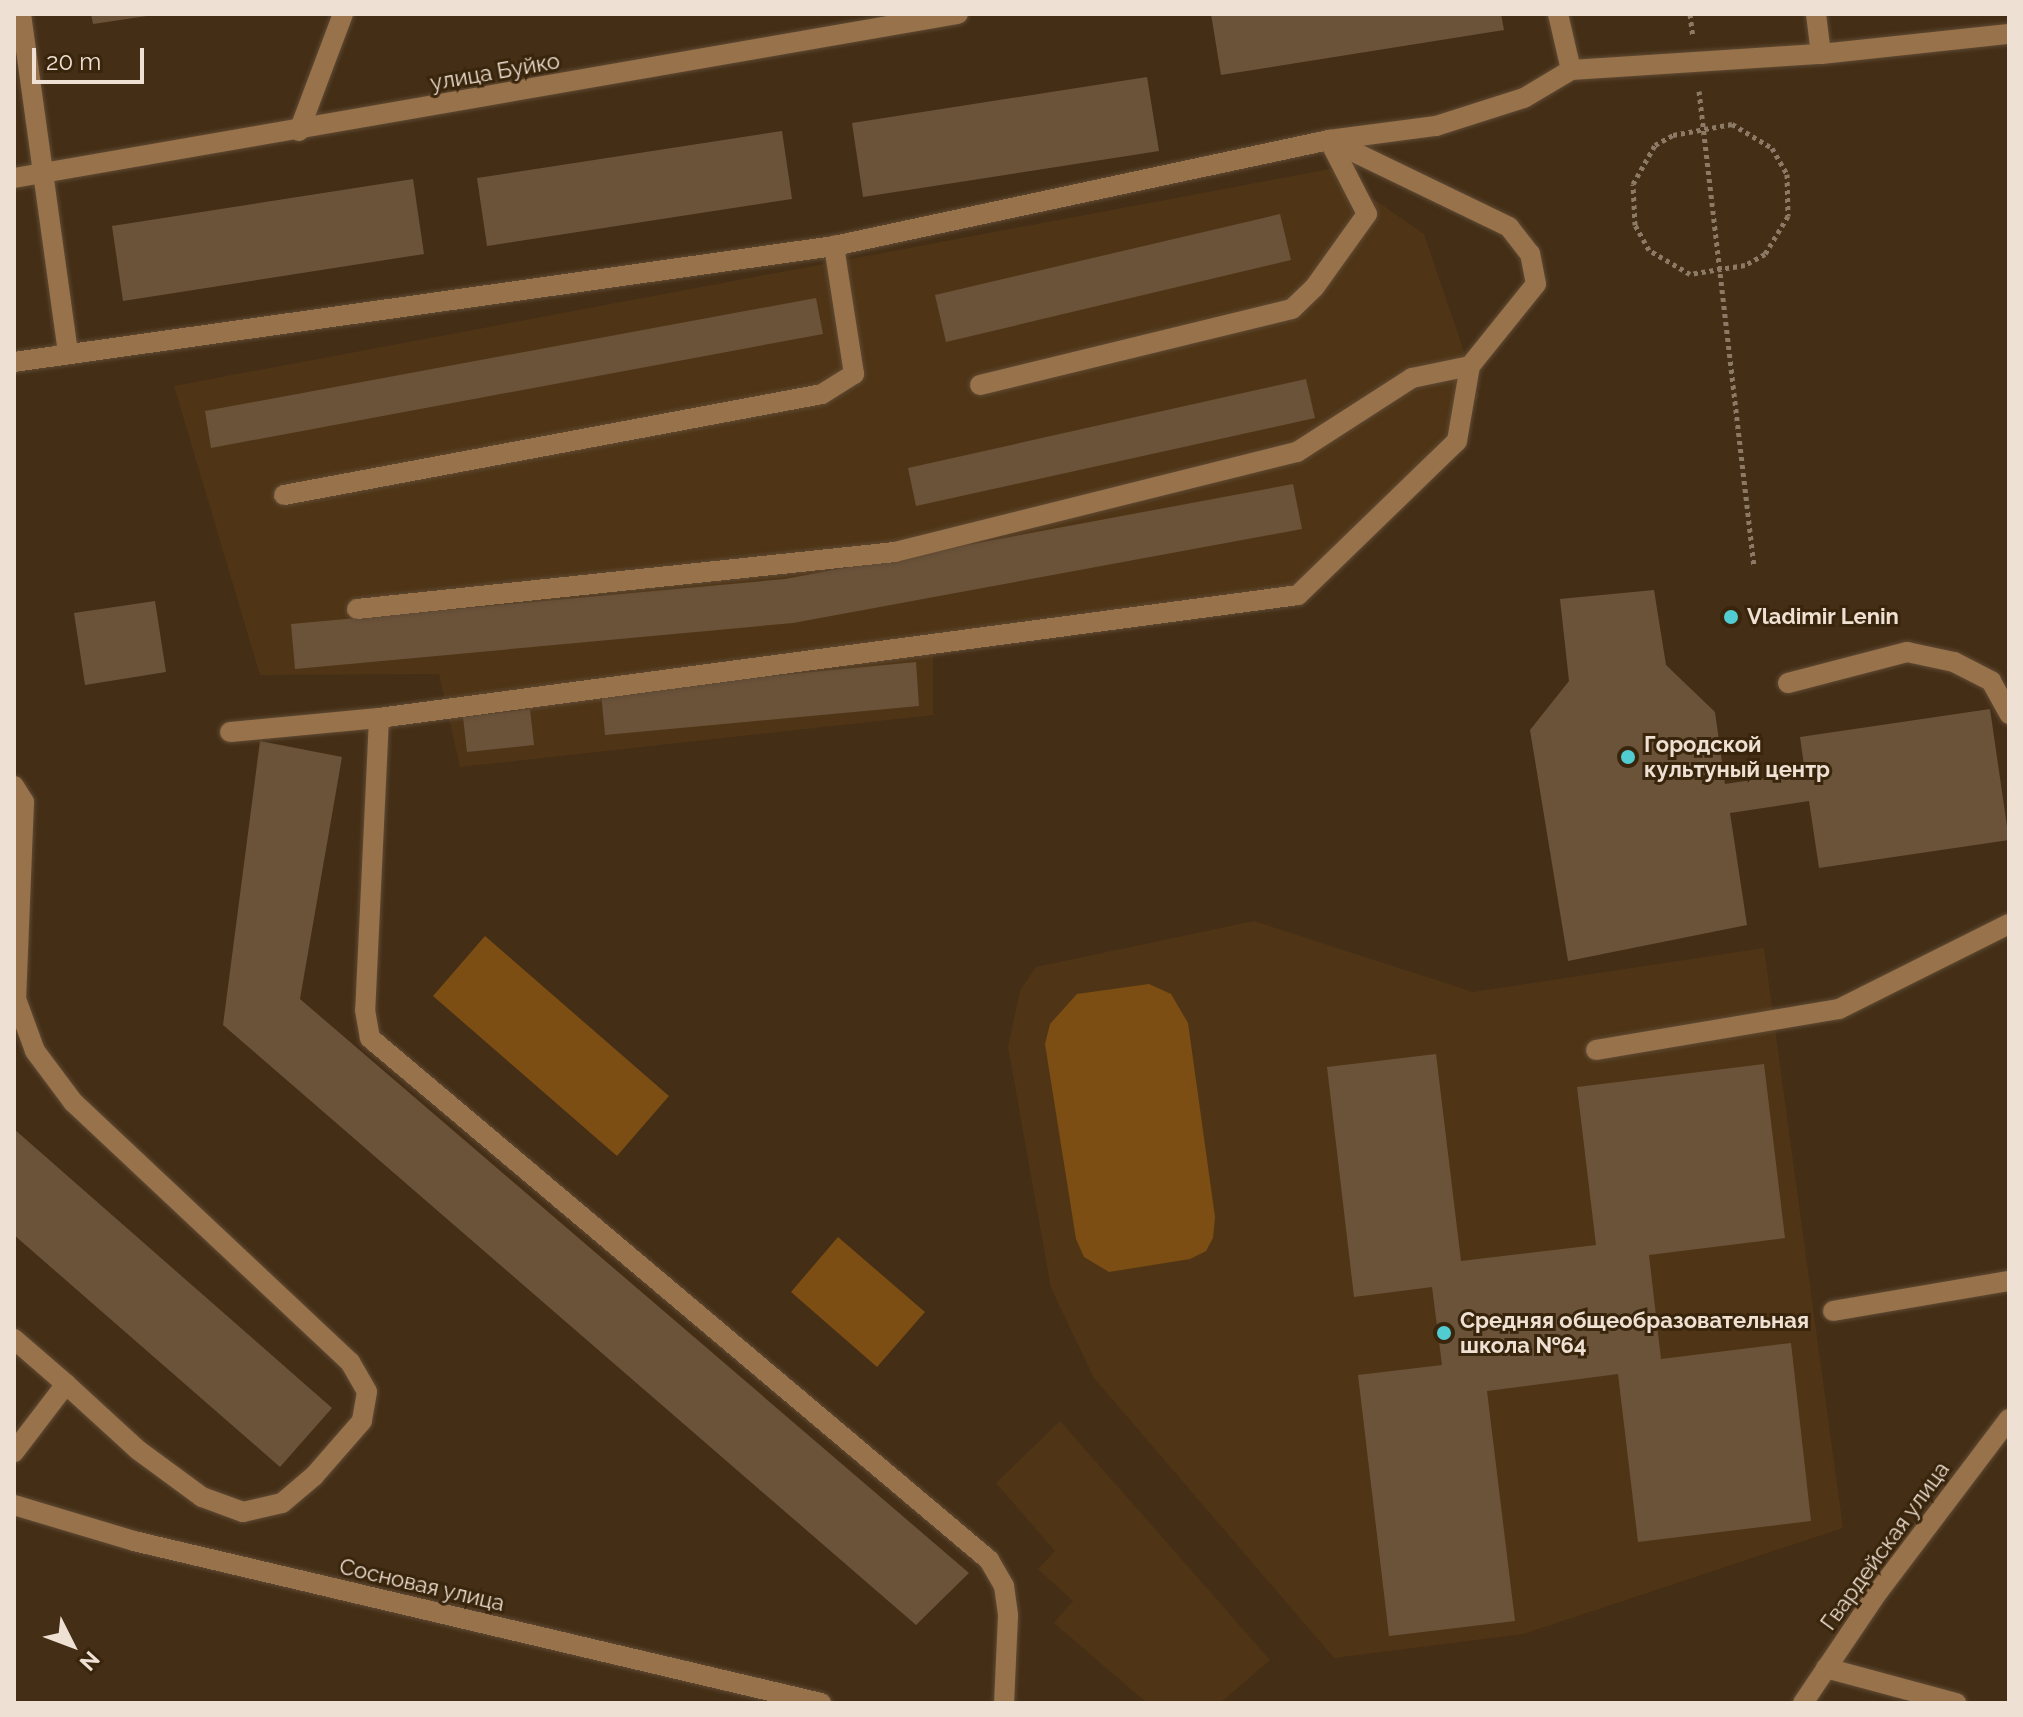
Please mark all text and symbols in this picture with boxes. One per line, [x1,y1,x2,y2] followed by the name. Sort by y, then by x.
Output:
[36,32,148,82] scale bar
[46,47,101,76] text: 20 m
[428,48,562,96] street label: улица Буйко
[1747,604,1899,630] place label: Vladimir Lenin
[1722,608,1740,626] marker: Vladimir Lenin
[1644,731,1830,782] place label: Городской культуный центр
[1619,748,1637,766] marker: Городской культуный центр
[1460,1307,1809,1358] place label: Средняя общеобразовательная школа №64
[1435,1324,1453,1342] marker: Средняя общеобразовательная школа №64
[1815,1456,1955,1636] street label: Гвардейская улица
[337,1553,507,1617] street label: Сосновая улица
[32,1605,112,1685] north arrow
[75,1646,105,1676] text: N

